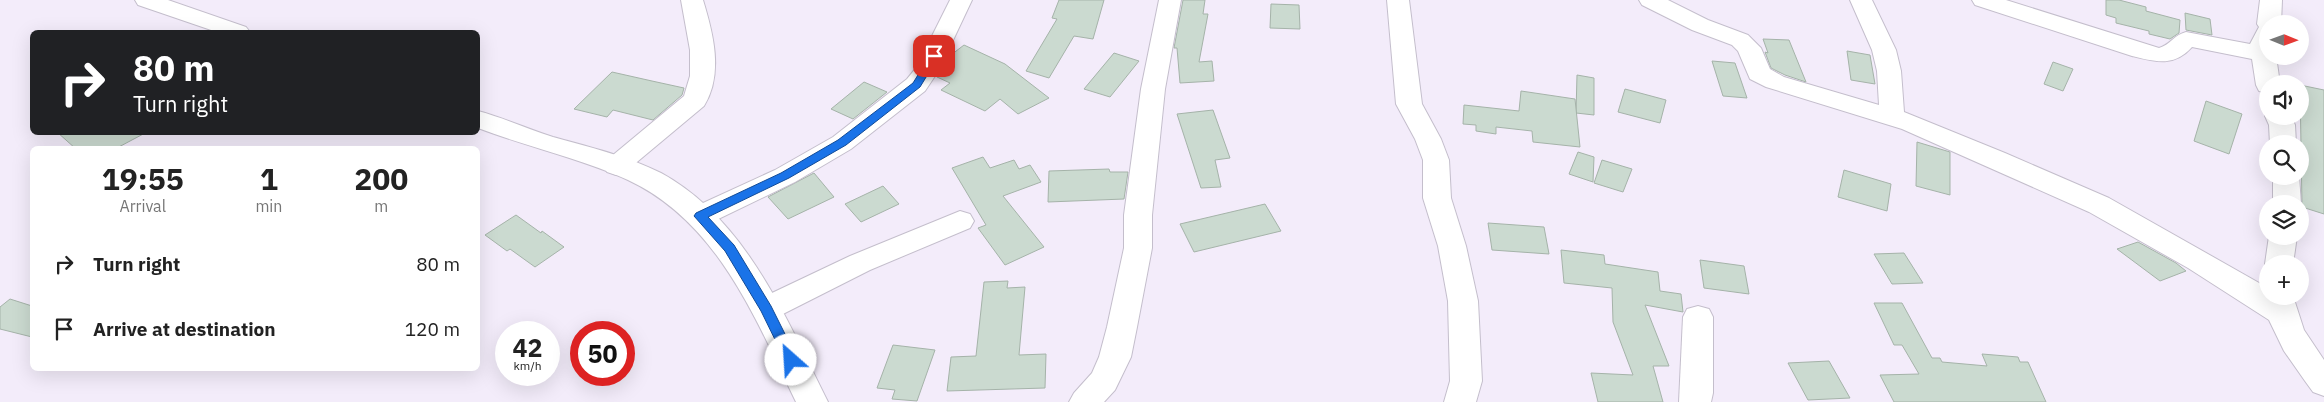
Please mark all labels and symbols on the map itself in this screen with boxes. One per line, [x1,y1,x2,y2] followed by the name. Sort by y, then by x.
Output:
[2259,15,2309,65] north arrow
[913,35,955,77] pin
[570,321,635,386] speed limit sign: 50
[764,333,816,385] position arrow

